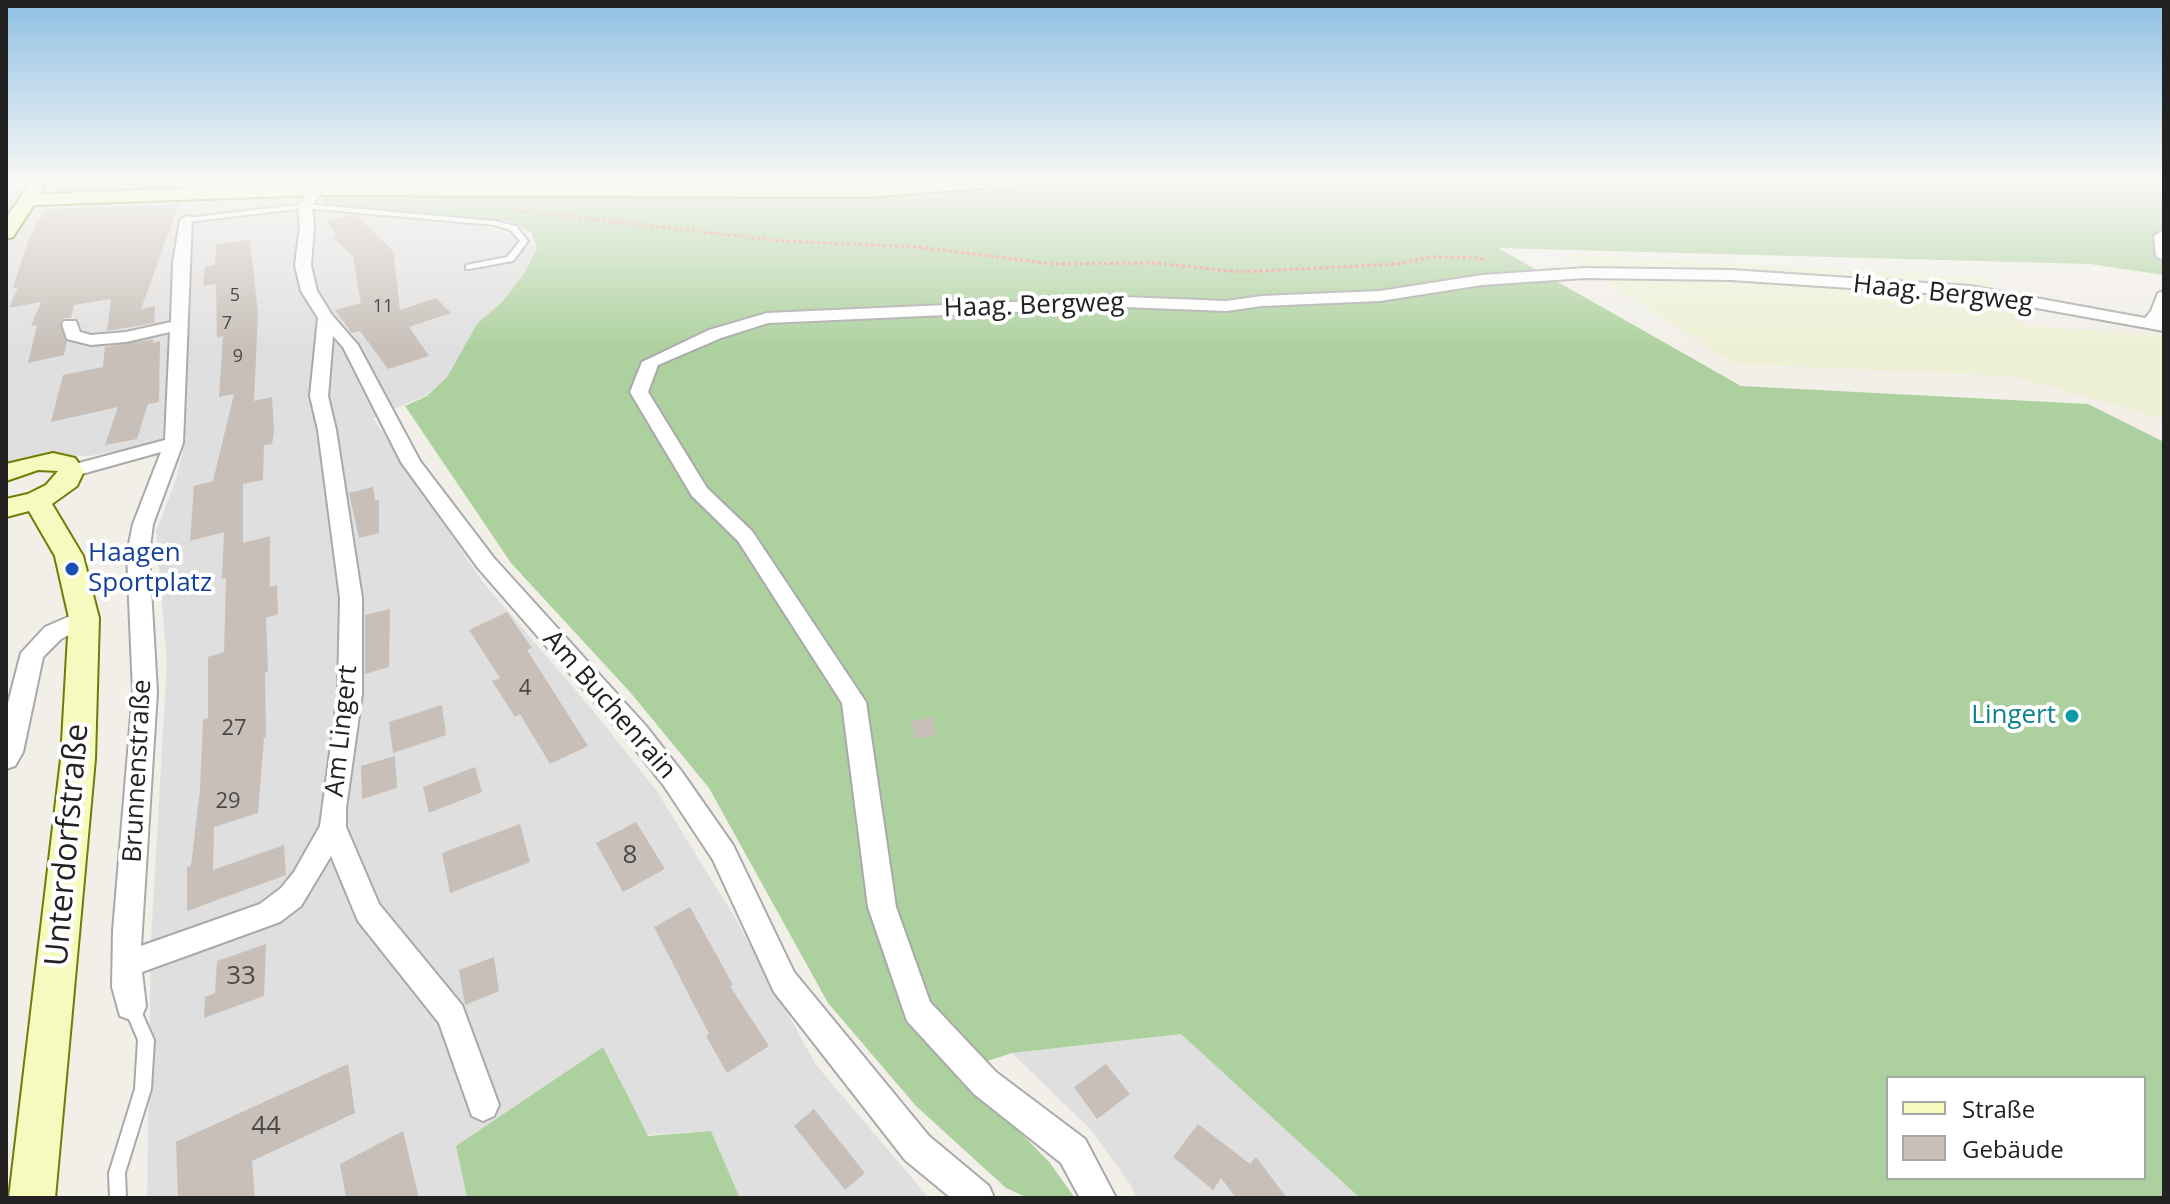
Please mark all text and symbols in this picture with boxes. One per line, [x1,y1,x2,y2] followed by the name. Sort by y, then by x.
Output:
[1851,269,2035,319] street label: Haag. Bergweg
[230,285,240,307] house number: 5
[943,287,1125,325] street label: Haag. Bergweg
[373,296,393,318] house number: 11
[222,313,232,335] house number: 7
[233,346,243,368] house number: 9
[88,538,212,600] place label: Haagen Sportplatz
[63,560,81,578] marker: Haagen Sportplatz
[536,624,682,786] street label: Am Buchenrain
[320,664,364,798] street label: Am Lingert
[519,676,531,702] house number: 4
[118,679,158,863] street label: Brunnenstraße
[1971,700,2056,732] place label: Lingert
[2063,707,2081,725] marker: Lingert
[221,716,247,742] house number: 27
[38,722,98,968] street label: Unterdorfstraße
[215,789,241,815] house number: 29
[623,840,637,872] house number: 8
[226,961,256,993] house number: 33
[1886,1076,2146,1180] legend
[1962,1092,2035,1125] text: Straße
[251,1111,281,1143] house number: 44
[1962,1132,2064,1165] text: Gebäude

